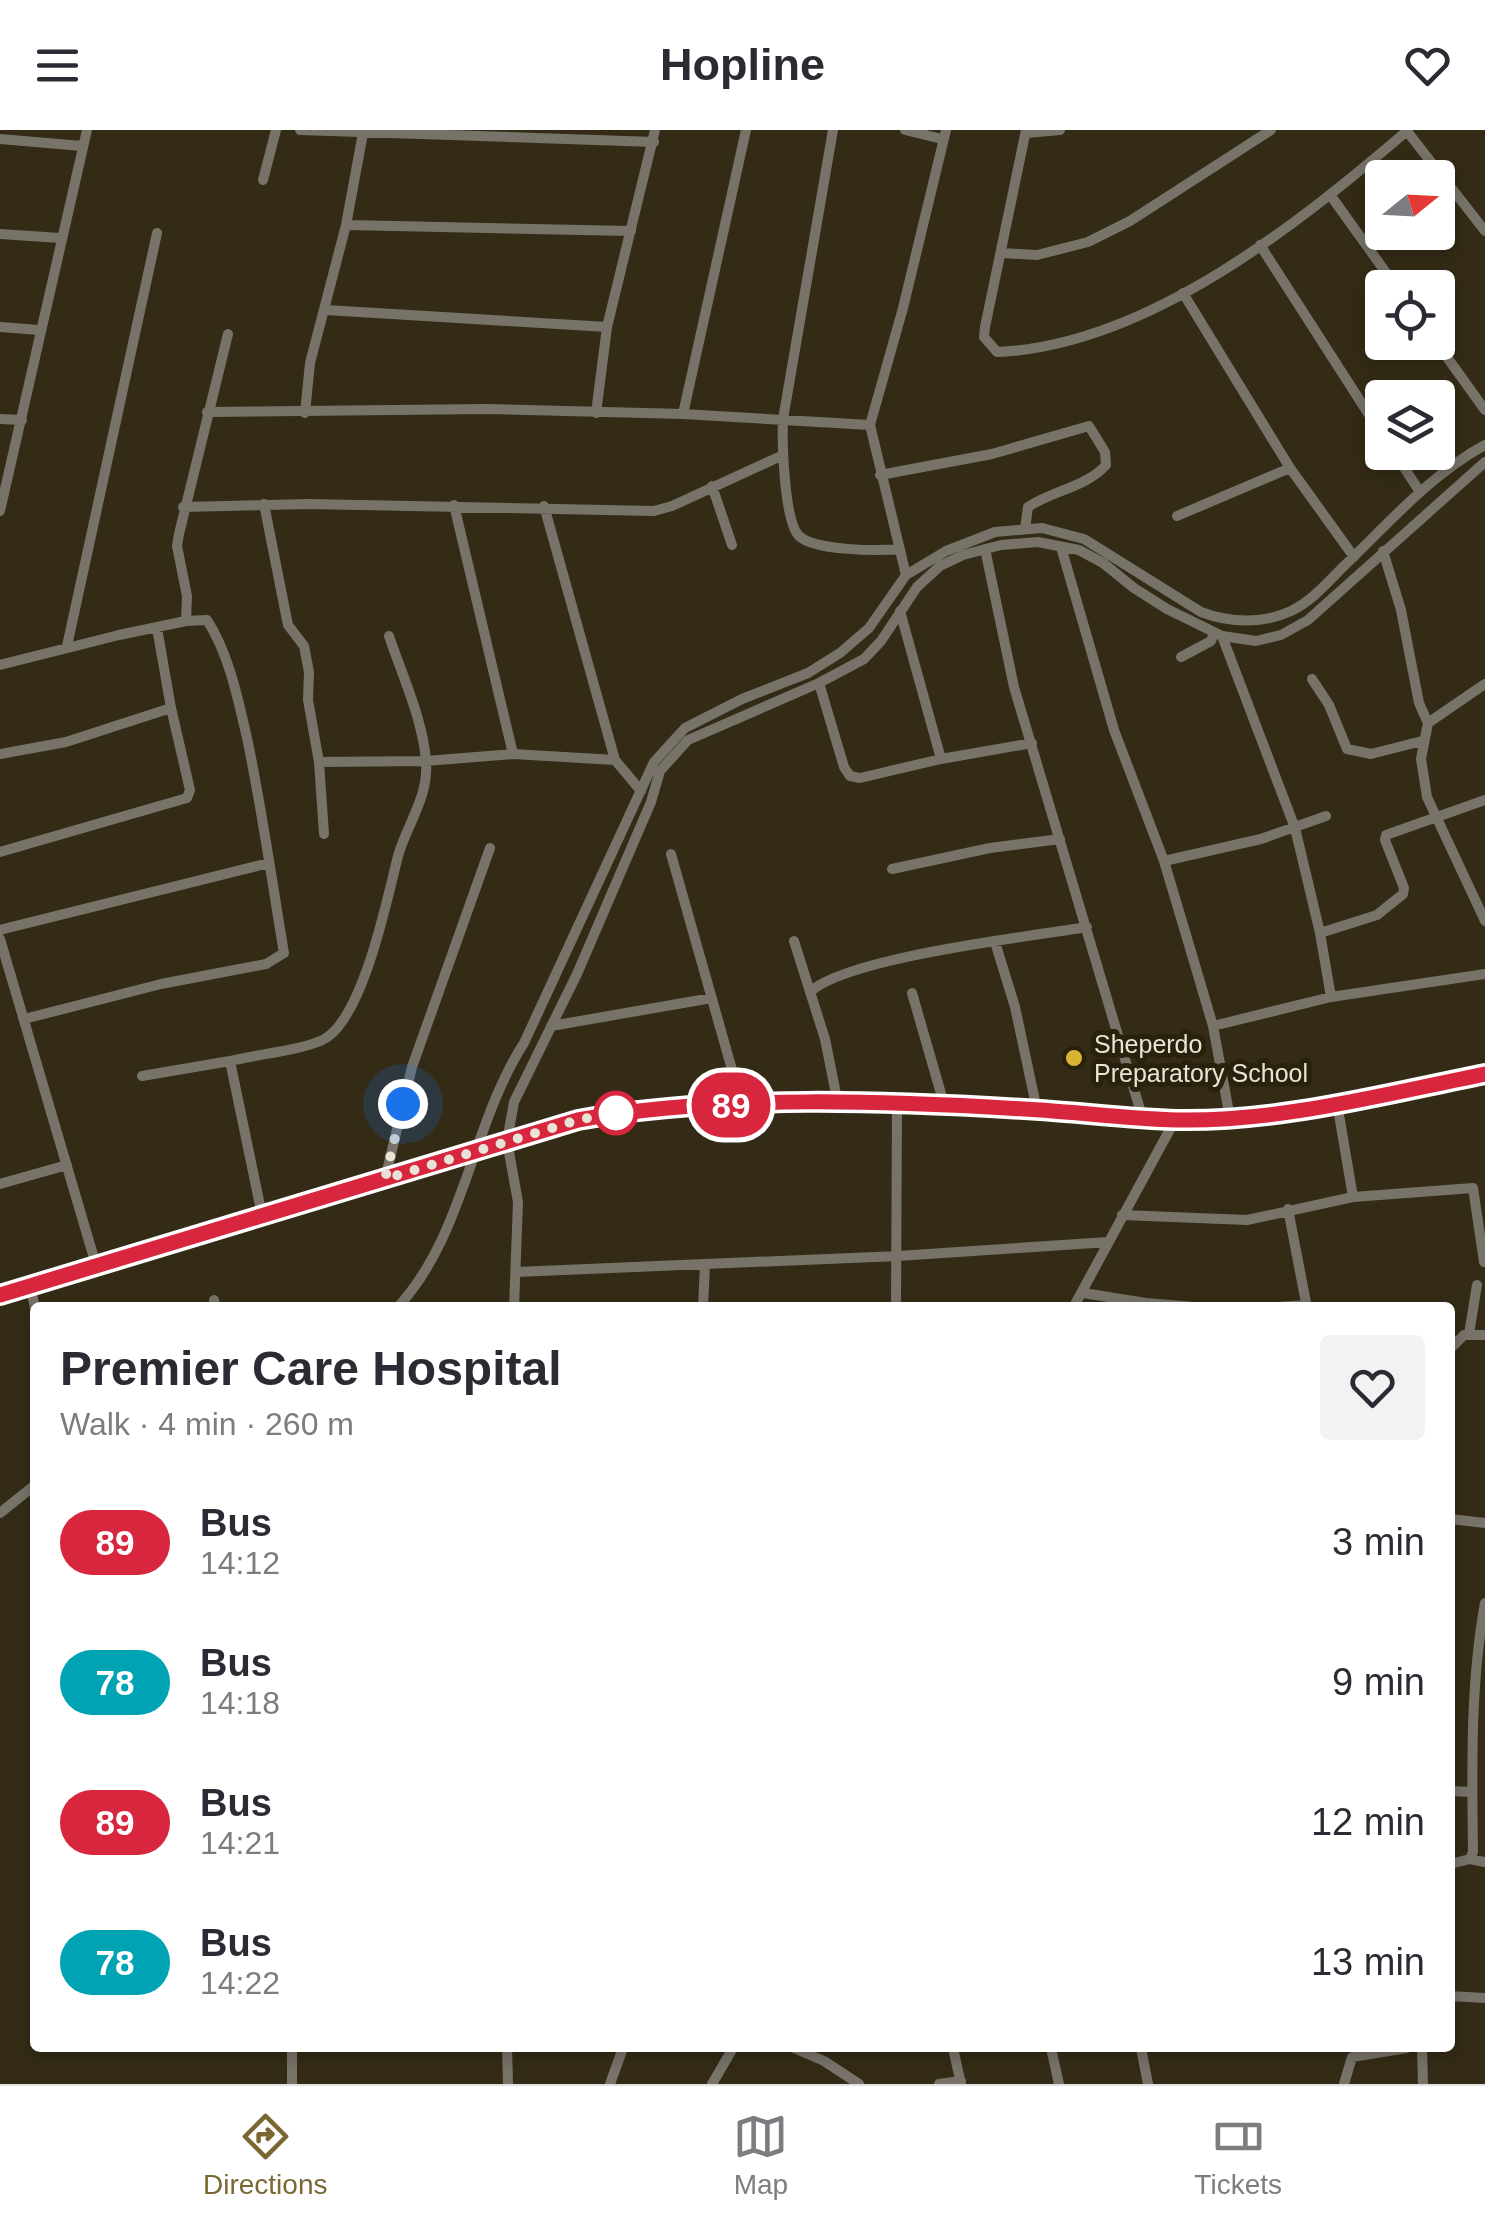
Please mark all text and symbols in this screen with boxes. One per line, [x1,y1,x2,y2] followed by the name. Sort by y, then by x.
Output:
[30,38,85,93] icon: menu
[1400,38,1455,93] icon: heart
[660,39,825,90] text: Hopline
[1365,160,1455,250] north arrow
[1365,160,1455,470] map controls
[1365,270,1455,360] button: locate
[1365,380,1455,470] button: layers
[1094,1030,1308,1087] place label: Sheperdo Preparatory School
[1063,1047,1085,1069] marker: Sheperdo Preparatory School
[686,1072,776,1138] line badge: 89
[378,1079,428,1129] your location
[712,1086,750,1125] text: 89
[595,1092,637,1134] unlabelled marker
[1320,1335,1425,1440] button: heart
[60,1342,562,1395] text: Premier Care Hospital
[60,1406,354,1442] text: Walk · 4 min · 260 m
[200,1502,272,1544] text: Bus
[1332,1521,1425,1563] text: 3 min
[96,1523,134,1562] text: 89
[200,1545,280,1581] text: 14:12
[200,1642,272,1684] text: Bus
[1332,1661,1425,1703] text: 9 min
[96,1663,134,1702] text: 78
[200,1685,280,1721] text: 14:18
[200,1782,272,1824] text: Bus
[1311,1801,1425,1843] text: 12 min
[96,1803,134,1842] text: 89
[200,1825,280,1861] text: 14:21
[200,1922,272,1964] text: Bus
[1311,1941,1425,1983] text: 13 min
[96,1943,134,1982] text: 78
[200,1965,280,2001] text: 14:22
[203,2109,327,2201] tab: Directions
[733,2109,788,2201] tab: Map
[1194,2109,1282,2201] tab: Tickets

